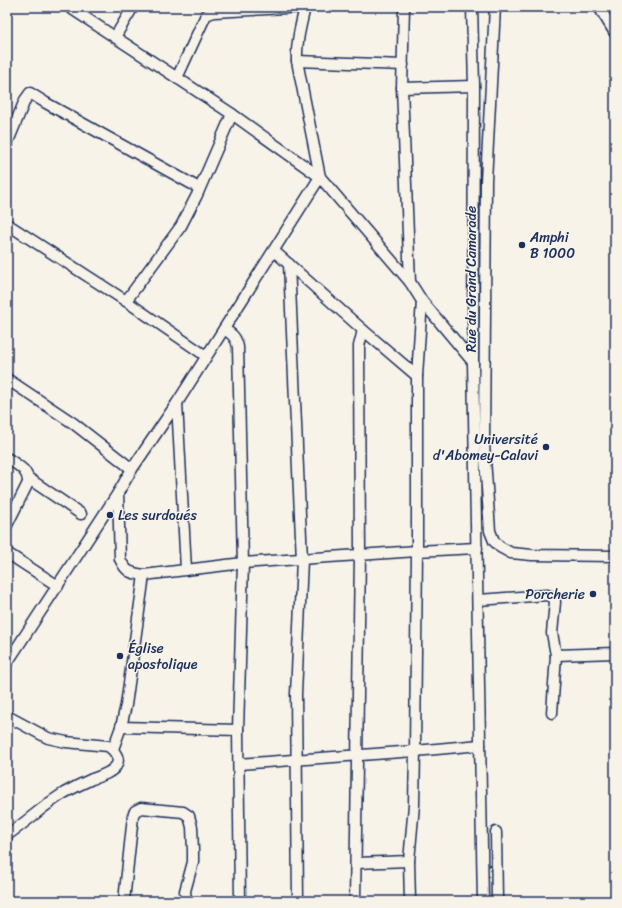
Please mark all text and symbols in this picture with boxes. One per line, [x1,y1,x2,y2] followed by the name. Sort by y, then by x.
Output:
[459,206,484,352] street label: Rue du Grand Camarade
[529,225,575,266] place label: Amphi B 1000
[517,240,527,250] marker: Amphi B 1000
[433,427,539,468] place label: Université d'Abomey-Calavi
[541,442,551,452] marker: Université d'Abomey-Calavi
[118,503,197,528] place label: Les surdoués
[105,510,115,520] marker: Les surdoués
[525,582,585,607] place label: Porcherie
[588,589,598,599] marker: Porcherie
[128,636,198,677] place label: Église apostolique
[115,651,125,661] marker: Église apostolique

